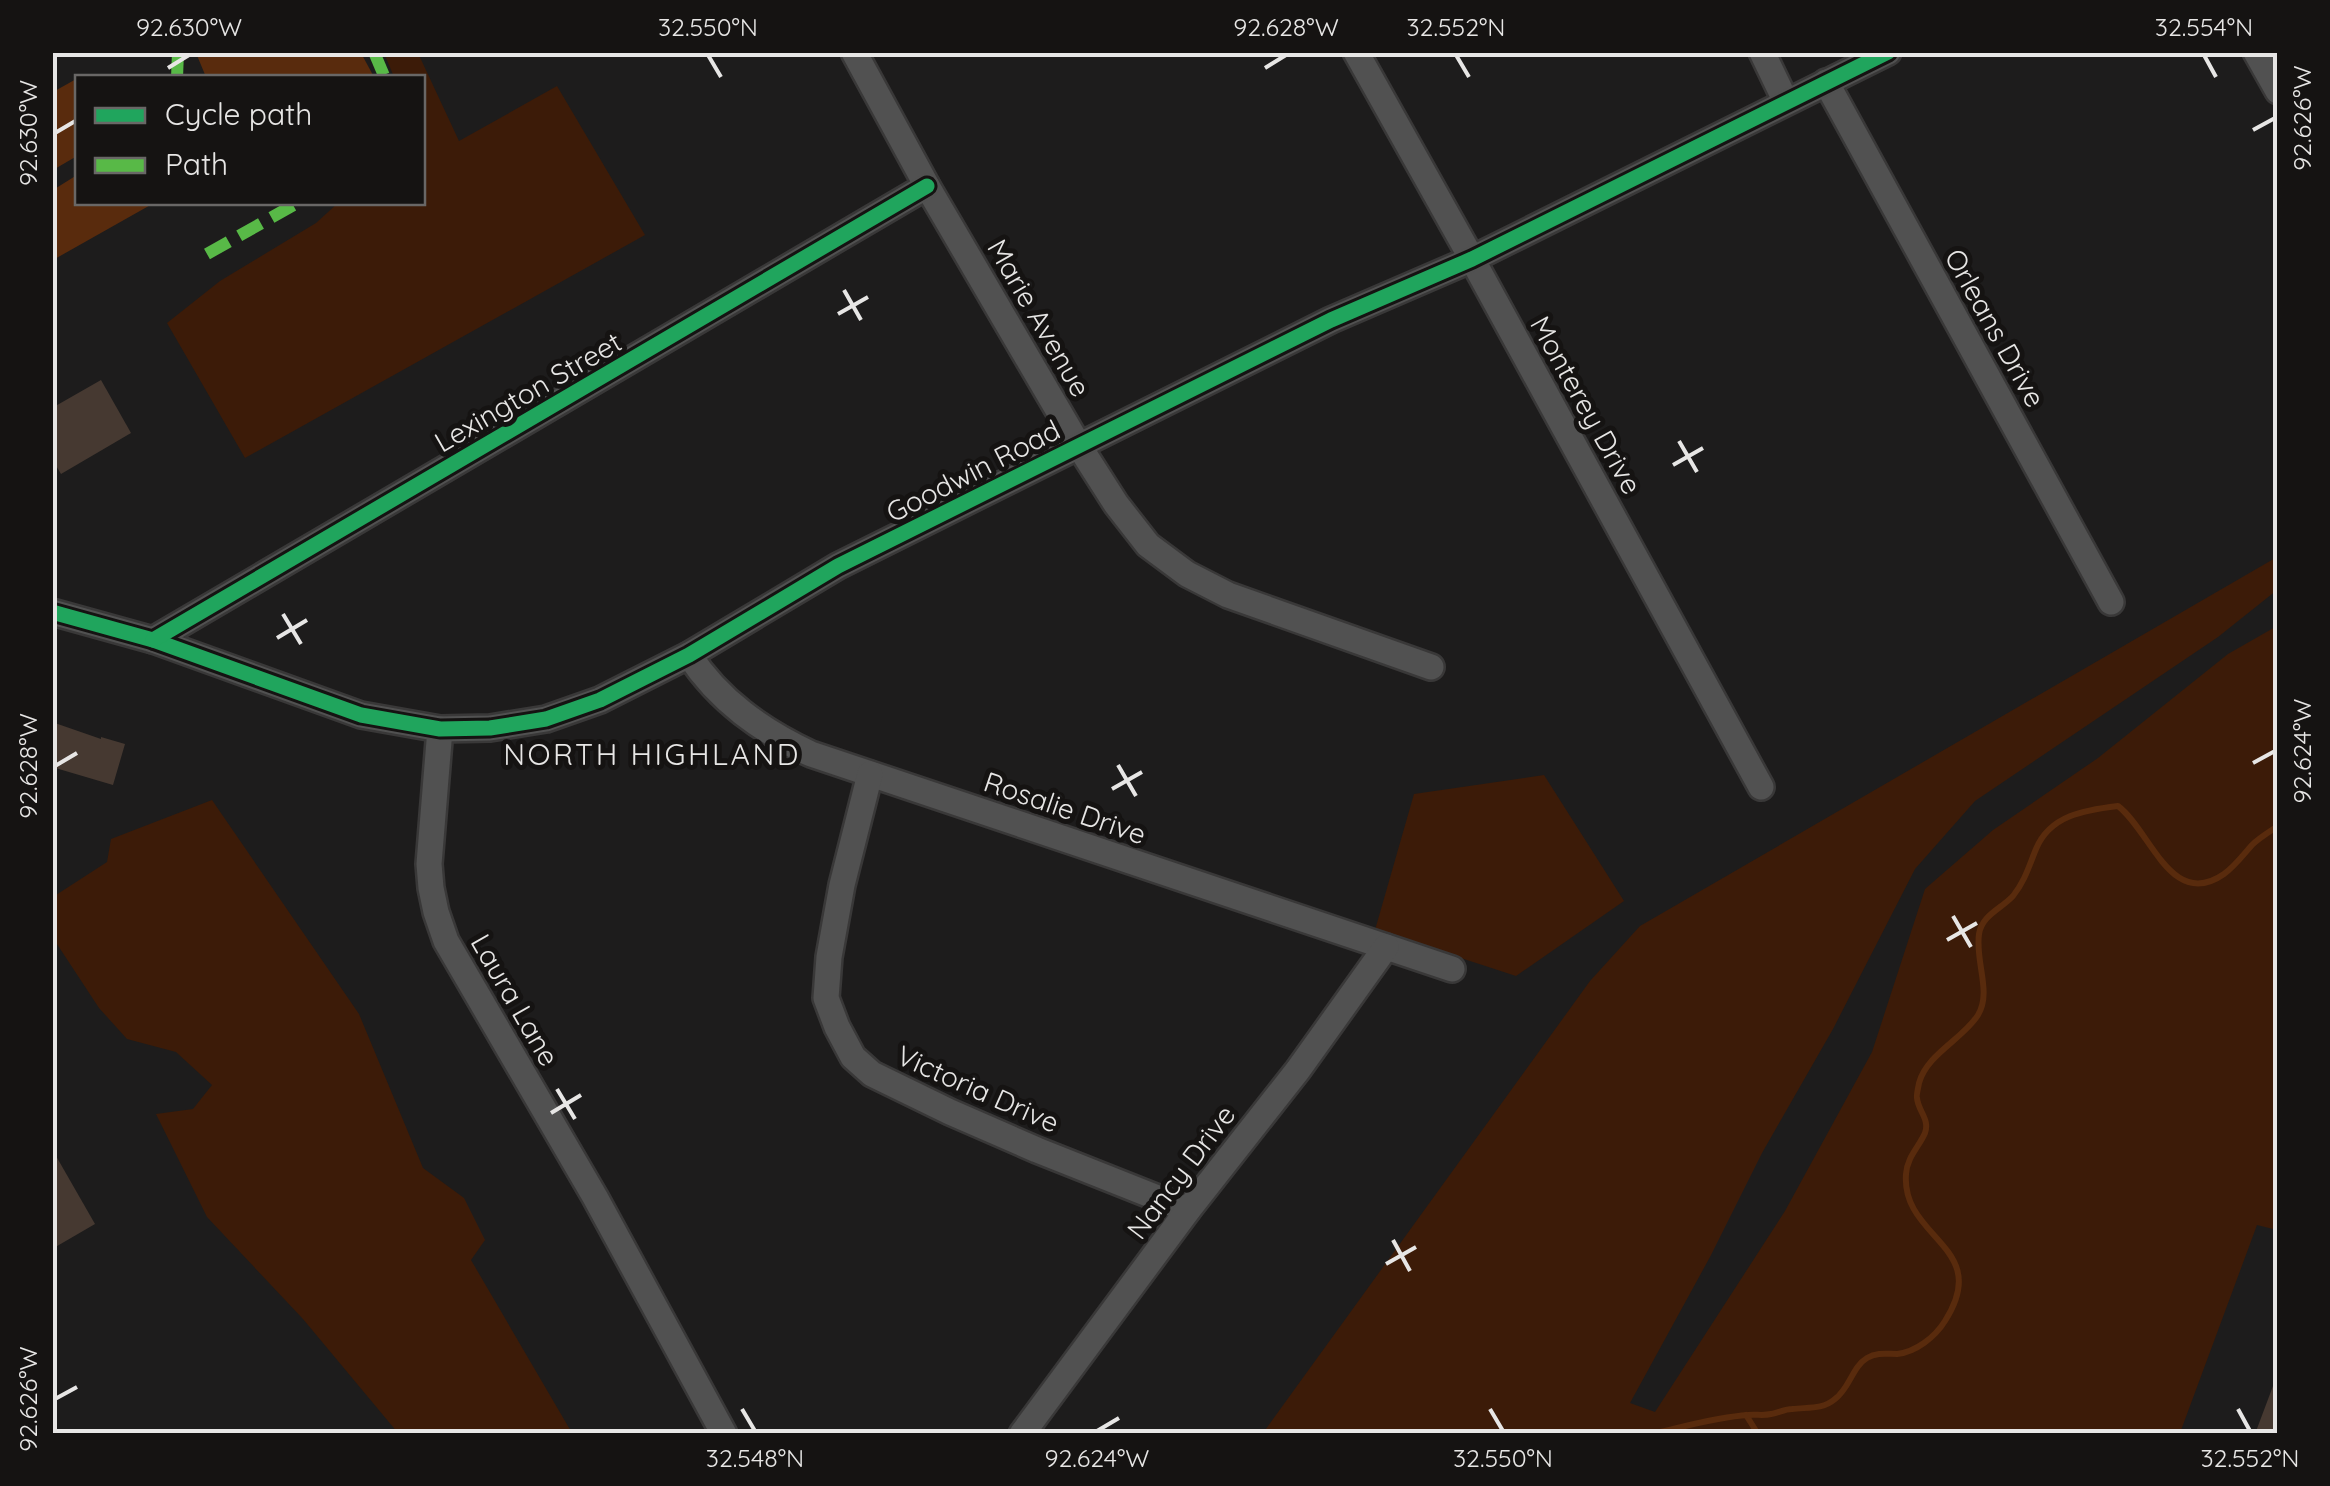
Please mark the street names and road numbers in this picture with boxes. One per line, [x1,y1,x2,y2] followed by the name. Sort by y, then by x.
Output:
[980,233,1099,403] street label: Marie Avenue
[1938,242,2053,413] street label: Orleans Drive
[1523,310,1650,500] street label: Monterey Drive
[428,324,628,459] street label: Lexington Street
[880,412,1066,529] street label: Goodwin Road
[979,763,1151,852] street label: Rosalie Drive
[464,928,567,1072] street label: Laura Lane
[892,1037,1065,1140] street label: Victoria Drive
[1119,1098,1242,1246] street label: Nancy Drive

